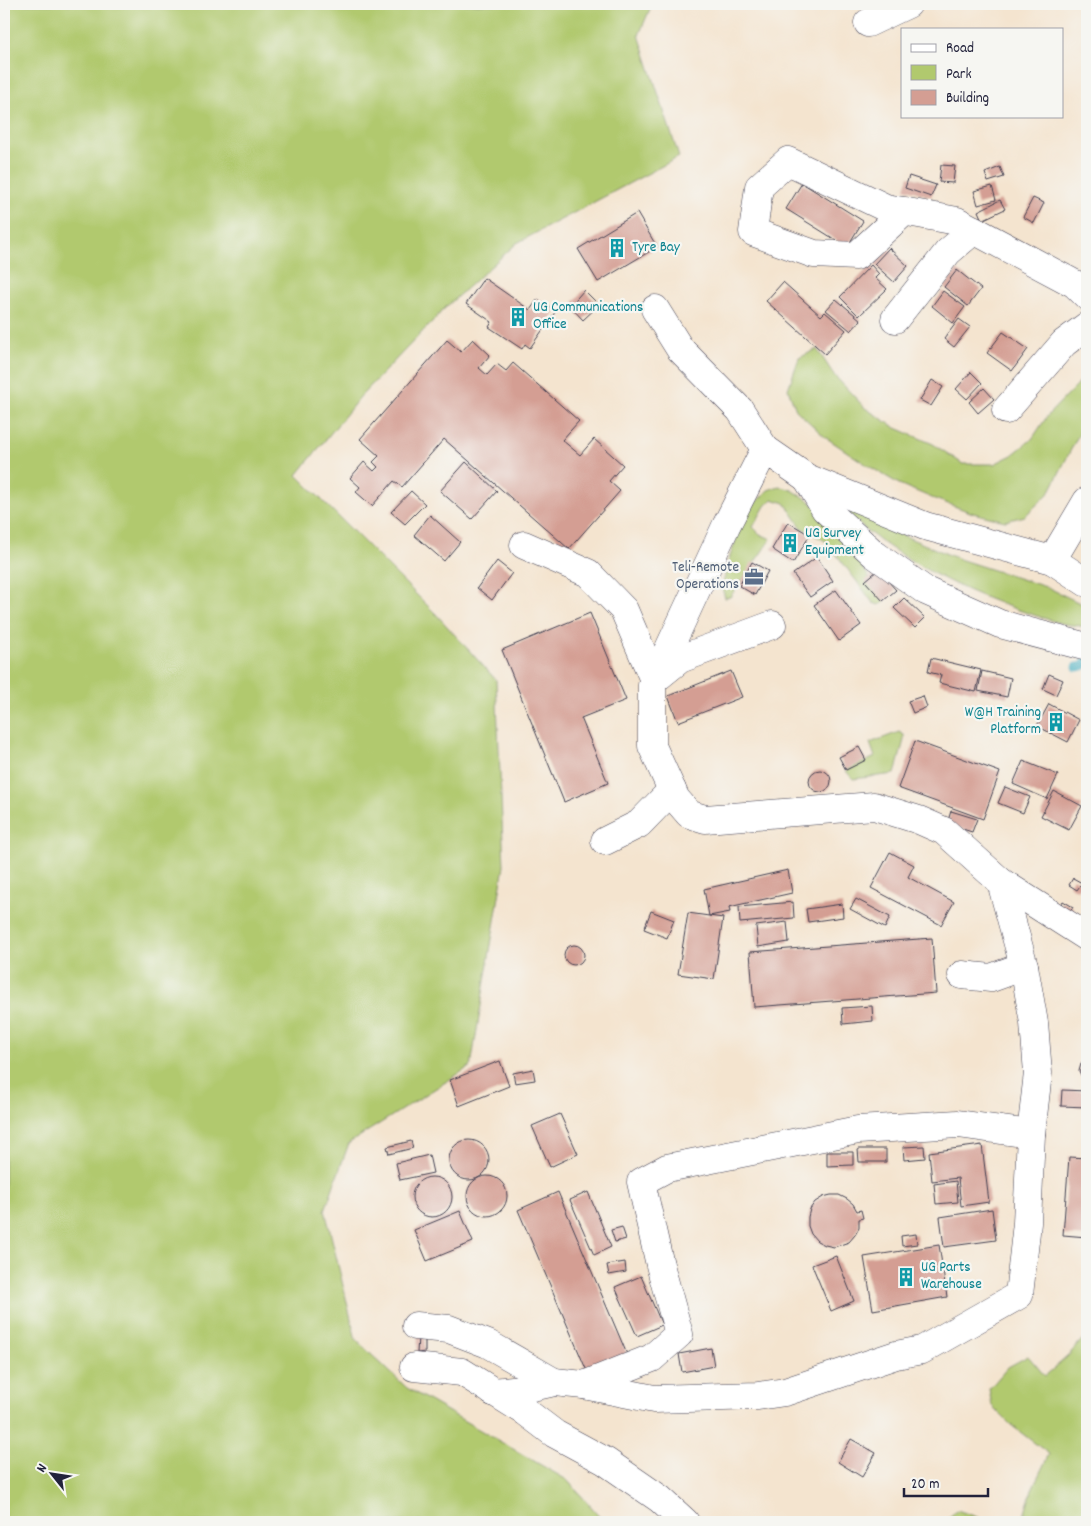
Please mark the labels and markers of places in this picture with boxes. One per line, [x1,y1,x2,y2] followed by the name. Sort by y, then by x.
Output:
[606,237,628,259] building icon: Tyre Bay
[632,237,681,259] place label: Tyre Bay
[533,297,643,336] place label: UG Communications Office
[507,306,529,328] building icon: UG Communications Office
[805,523,864,562] place label: UG Survey Equipment
[779,532,801,554] building icon: UG Survey Equipment
[672,557,739,596] place label: Teli-Remote Operations
[743,566,765,588] office icon: Teli-Remote Operations
[965,702,1041,741] place label: W@H Training Platform
[1045,711,1067,733] building icon: W@H Training Platform
[921,1257,982,1296] place label: UG Parts Warehouse
[895,1266,917,1288] building icon: UG Parts Warehouse

